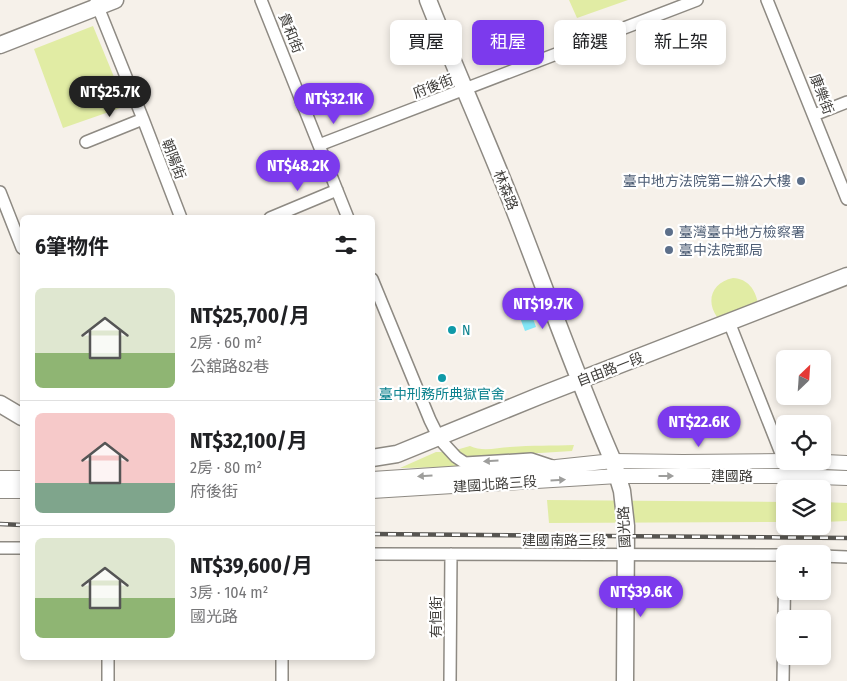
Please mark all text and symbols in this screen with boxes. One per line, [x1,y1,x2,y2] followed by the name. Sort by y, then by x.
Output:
[275,11,306,56] street label: 貴和街
[390,20,462,65] chip: 買屋
[472,20,544,65] chip: 租屋
[554,20,626,65] chip: 篩選
[636,20,726,65] chip: 新上架
[411,71,456,102] street label: 府後街
[806,72,837,117] street label: 康樂街
[58,76,162,118] pin: NT$25.7K
[80,82,140,101] text: NT$25.7K
[282,82,386,125] pin: NT$32.1K
[305,89,363,108] text: NT$32.1K
[158,137,189,182] street label: 朝陽街
[246,150,350,192] pin: NT$48.2K
[267,156,329,175] text: NT$48.2K
[490,168,521,213] street label: 林森路
[623,173,791,190] place label: 臺中地方法院第二辦公大樓
[795,175,807,187] marker: 臺中地方法院第二辦公大樓
[679,224,805,241] place label: 臺灣臺中地方檢察署
[663,226,675,238] marker: 臺灣臺中地方檢察署
[332,231,360,259] icon: filters
[35,234,109,260] text: 6筆物件
[679,242,763,259] place label: 臺中法院郵局
[663,244,675,256] marker: 臺中法院郵局
[491,288,595,330] pin: NT$19.7K
[513,294,573,313] text: NT$19.7K
[190,303,310,329] text: NT$25,700/月
[75,308,135,368] icon: home
[462,322,471,339] place label: N
[446,324,458,336] marker: N
[190,333,262,352] text: 2房 · 60 m²
[574,349,646,390] street label: 自由路一段
[776,350,831,405] north arrow
[776,350,831,665] map controls
[190,357,269,376] text: 公舘路82巷
[436,372,448,384] marker: 臺中刑務所典獄官舍
[379,386,505,403] place label: 臺中刑務所典獄官舍
[647,406,751,448] pin: NT$22.6K
[669,412,729,431] text: NT$22.6K
[776,415,831,470] button: locate
[190,428,308,454] text: NT$32,100/月
[75,433,135,493] icon: home
[190,458,262,477] text: 2房 · 80 m²
[482,458,498,466] one-way arrow
[711,468,753,485] street label: 建國路
[417,472,433,480] one-way arrow
[659,472,675,480] one-way arrow
[453,473,538,496] street label: 建國北路三段
[550,476,566,484] one-way arrow
[776,480,831,535] button: layers
[190,482,238,501] text: 府後街
[615,506,634,548] street label: 國光路
[522,532,606,549] street label: 建國南路三段
[776,545,831,600] button: +
[190,553,313,579] text: NT$39,600/月
[75,558,135,618] icon: home
[589,576,693,618] pin: NT$39.6K
[610,582,672,601] text: NT$39.6K
[190,583,268,602] text: 3房 · 104 m²
[428,596,445,638] street label: 有恒街
[190,607,238,626] text: 國光路
[776,610,831,665] button: −

